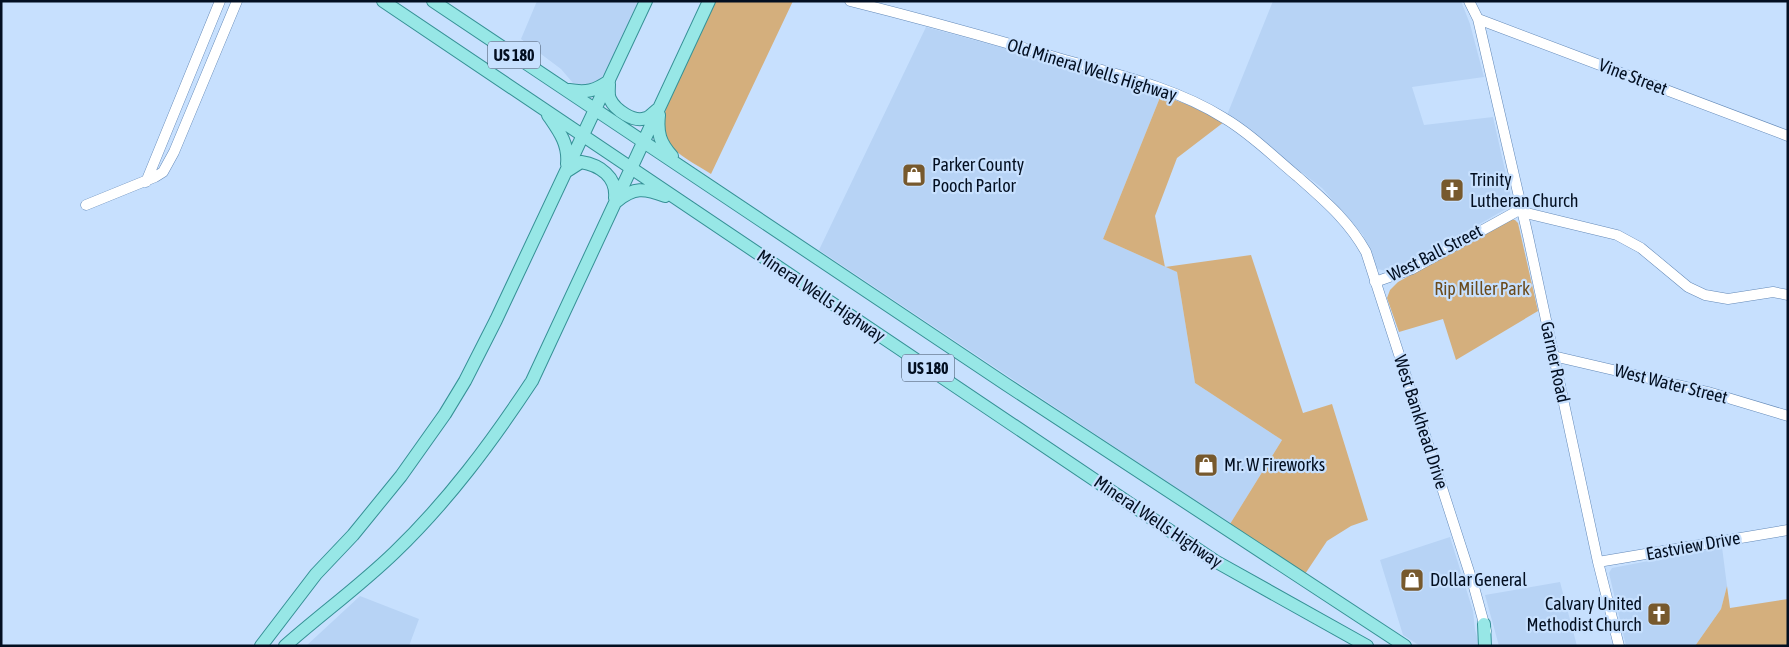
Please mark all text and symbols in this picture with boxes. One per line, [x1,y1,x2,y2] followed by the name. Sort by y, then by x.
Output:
[1005,34,1179,105] street label: Old Mineral Wells Highway
[488,42,540,68] road number: US 180
[1596,54,1670,99] street label: Vine Street
[932,154,1024,196] place label: Parker County Pooch Parlor
[901,162,927,188] shop icon: Parker County Pooch Parlor
[1470,169,1579,211] place label: Trinity Lutheran Church
[1439,177,1465,203] church icon: Trinity Lutheran Church
[1384,220,1485,285] street label: West Ball Street
[753,245,889,346] street label: Mineral Wells Highway
[1434,278,1530,299] park label: Rip Miller Park
[1537,319,1574,404] street label: Garner Road
[1390,352,1453,491] street label: West Bankhead Drive
[902,354,954,382] road number: US 180
[1612,359,1730,408] street label: West Water Street
[1193,452,1219,478] shop icon: Mr. W Fireworks
[1224,454,1325,475] place label: Mr. W Fireworks
[1090,471,1226,572] street label: Mineral Wells Highway
[1644,527,1742,564] street label: Eastview Drive
[1399,567,1425,593] shop icon: Dollar General
[1430,569,1527,590] place label: Dollar General
[1526,593,1642,635] place label: Calvary United Methodist Church
[1646,601,1672,627] church icon: Calvary United Methodist Church

